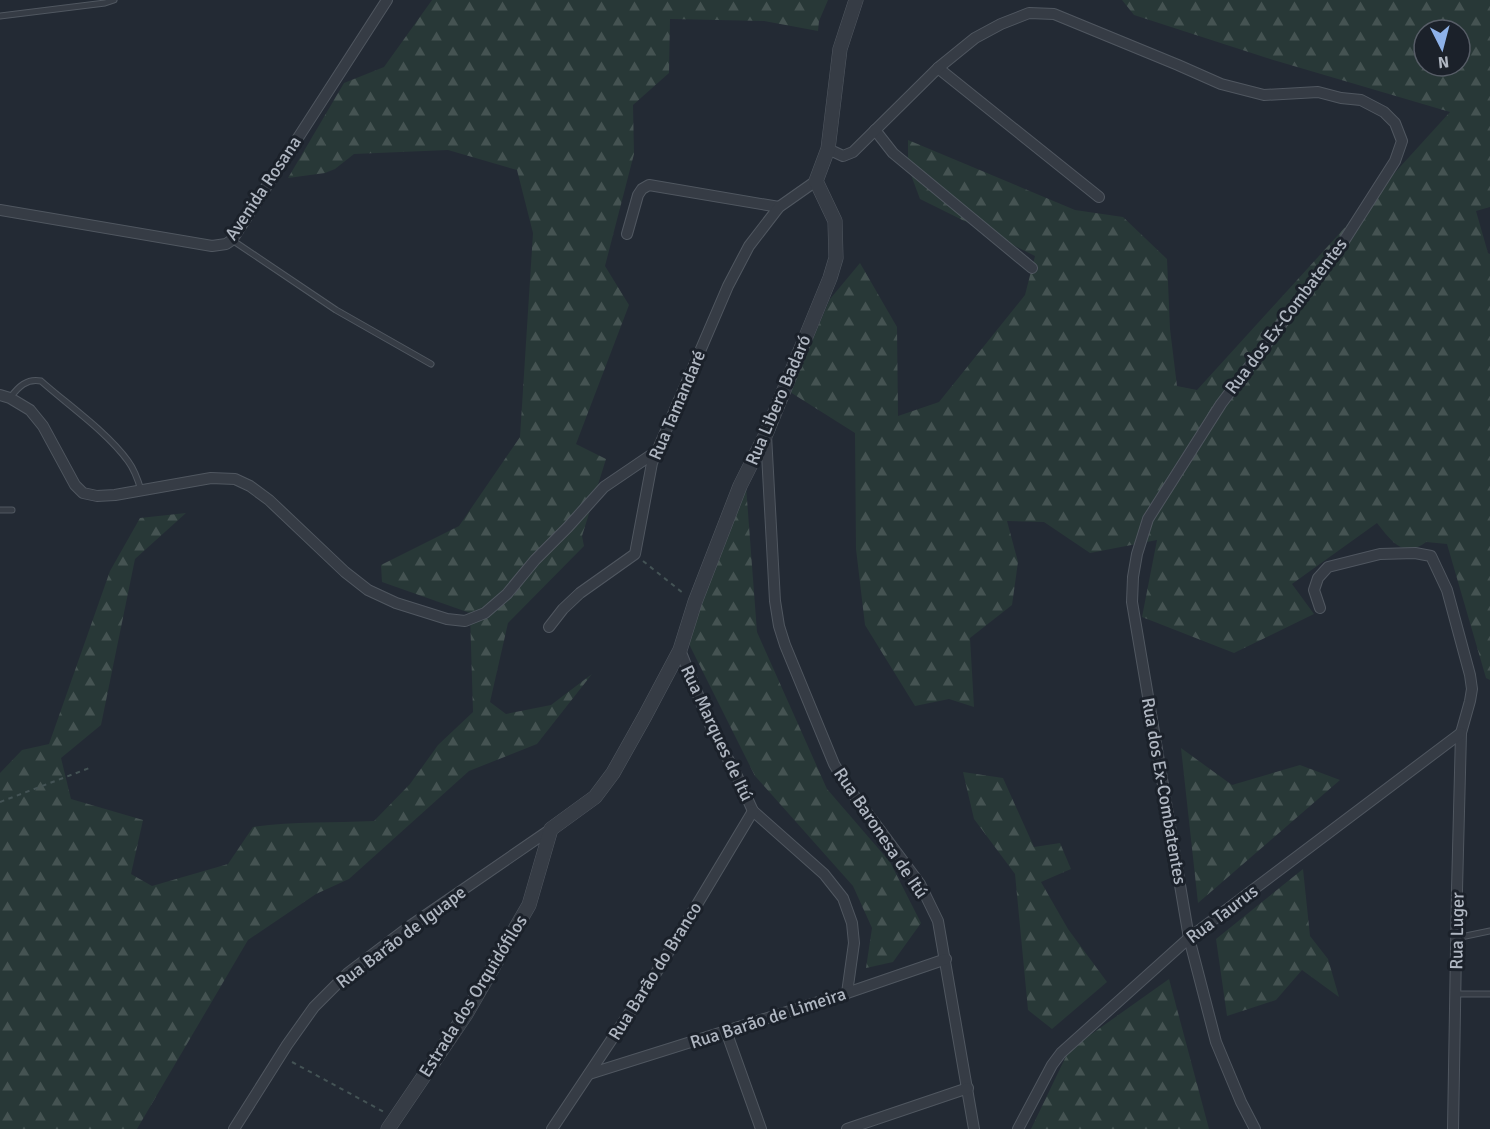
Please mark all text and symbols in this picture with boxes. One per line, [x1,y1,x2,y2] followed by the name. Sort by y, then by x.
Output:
[1412,18,1472,78] north arrow
[1437,51,1450,72] text: N
[220,132,306,244] street label: Avenida Rosana
[1220,234,1352,398] street label: Rua dos Ex-Combatentes
[741,331,815,469] street label: Rua Libero Badaró
[644,347,710,463] street label: Rua Tamandaré
[676,661,758,805] street label: Rua Marques de Itú
[1137,696,1191,886] street label: Rua dos Ex-Combatentes
[829,764,933,902] street label: Rua Baronesa de Itú
[1182,880,1262,948] street label: Rua Taurus
[332,881,470,993] street label: Rua Barão de Iguape
[1445,892,1469,970] street label: Rua Luger
[604,898,706,1044] street label: Rua Barão do Branco
[414,911,532,1081] street label: Estrada dos Orquidófilos
[687,982,849,1054] street label: Rua Barão de Limeira

